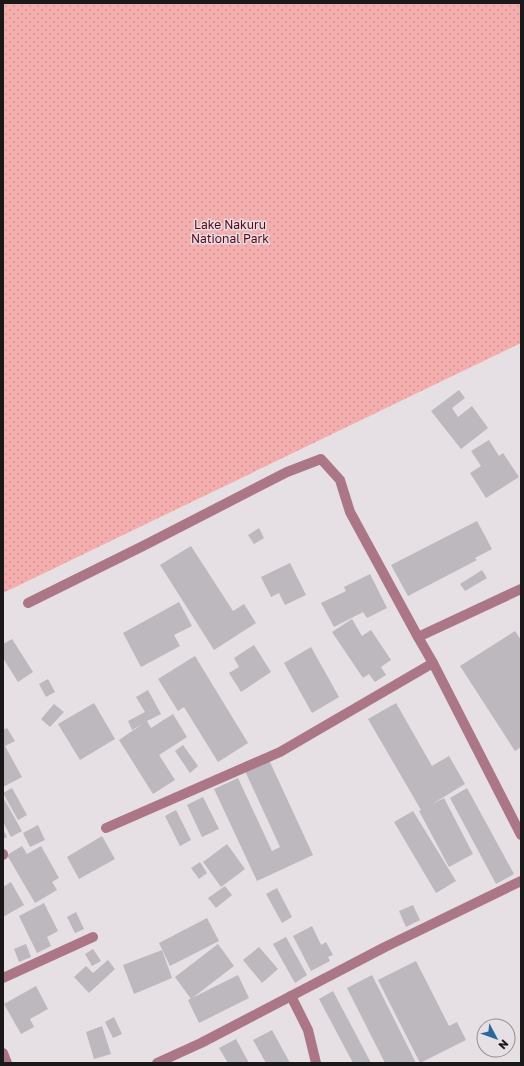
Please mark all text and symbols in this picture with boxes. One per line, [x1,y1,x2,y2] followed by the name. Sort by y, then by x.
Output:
[191,217,269,246] park label: Lake Nakuru National Park
[476,1018,516,1058] north arrow
[496,1037,512,1052] text: N

